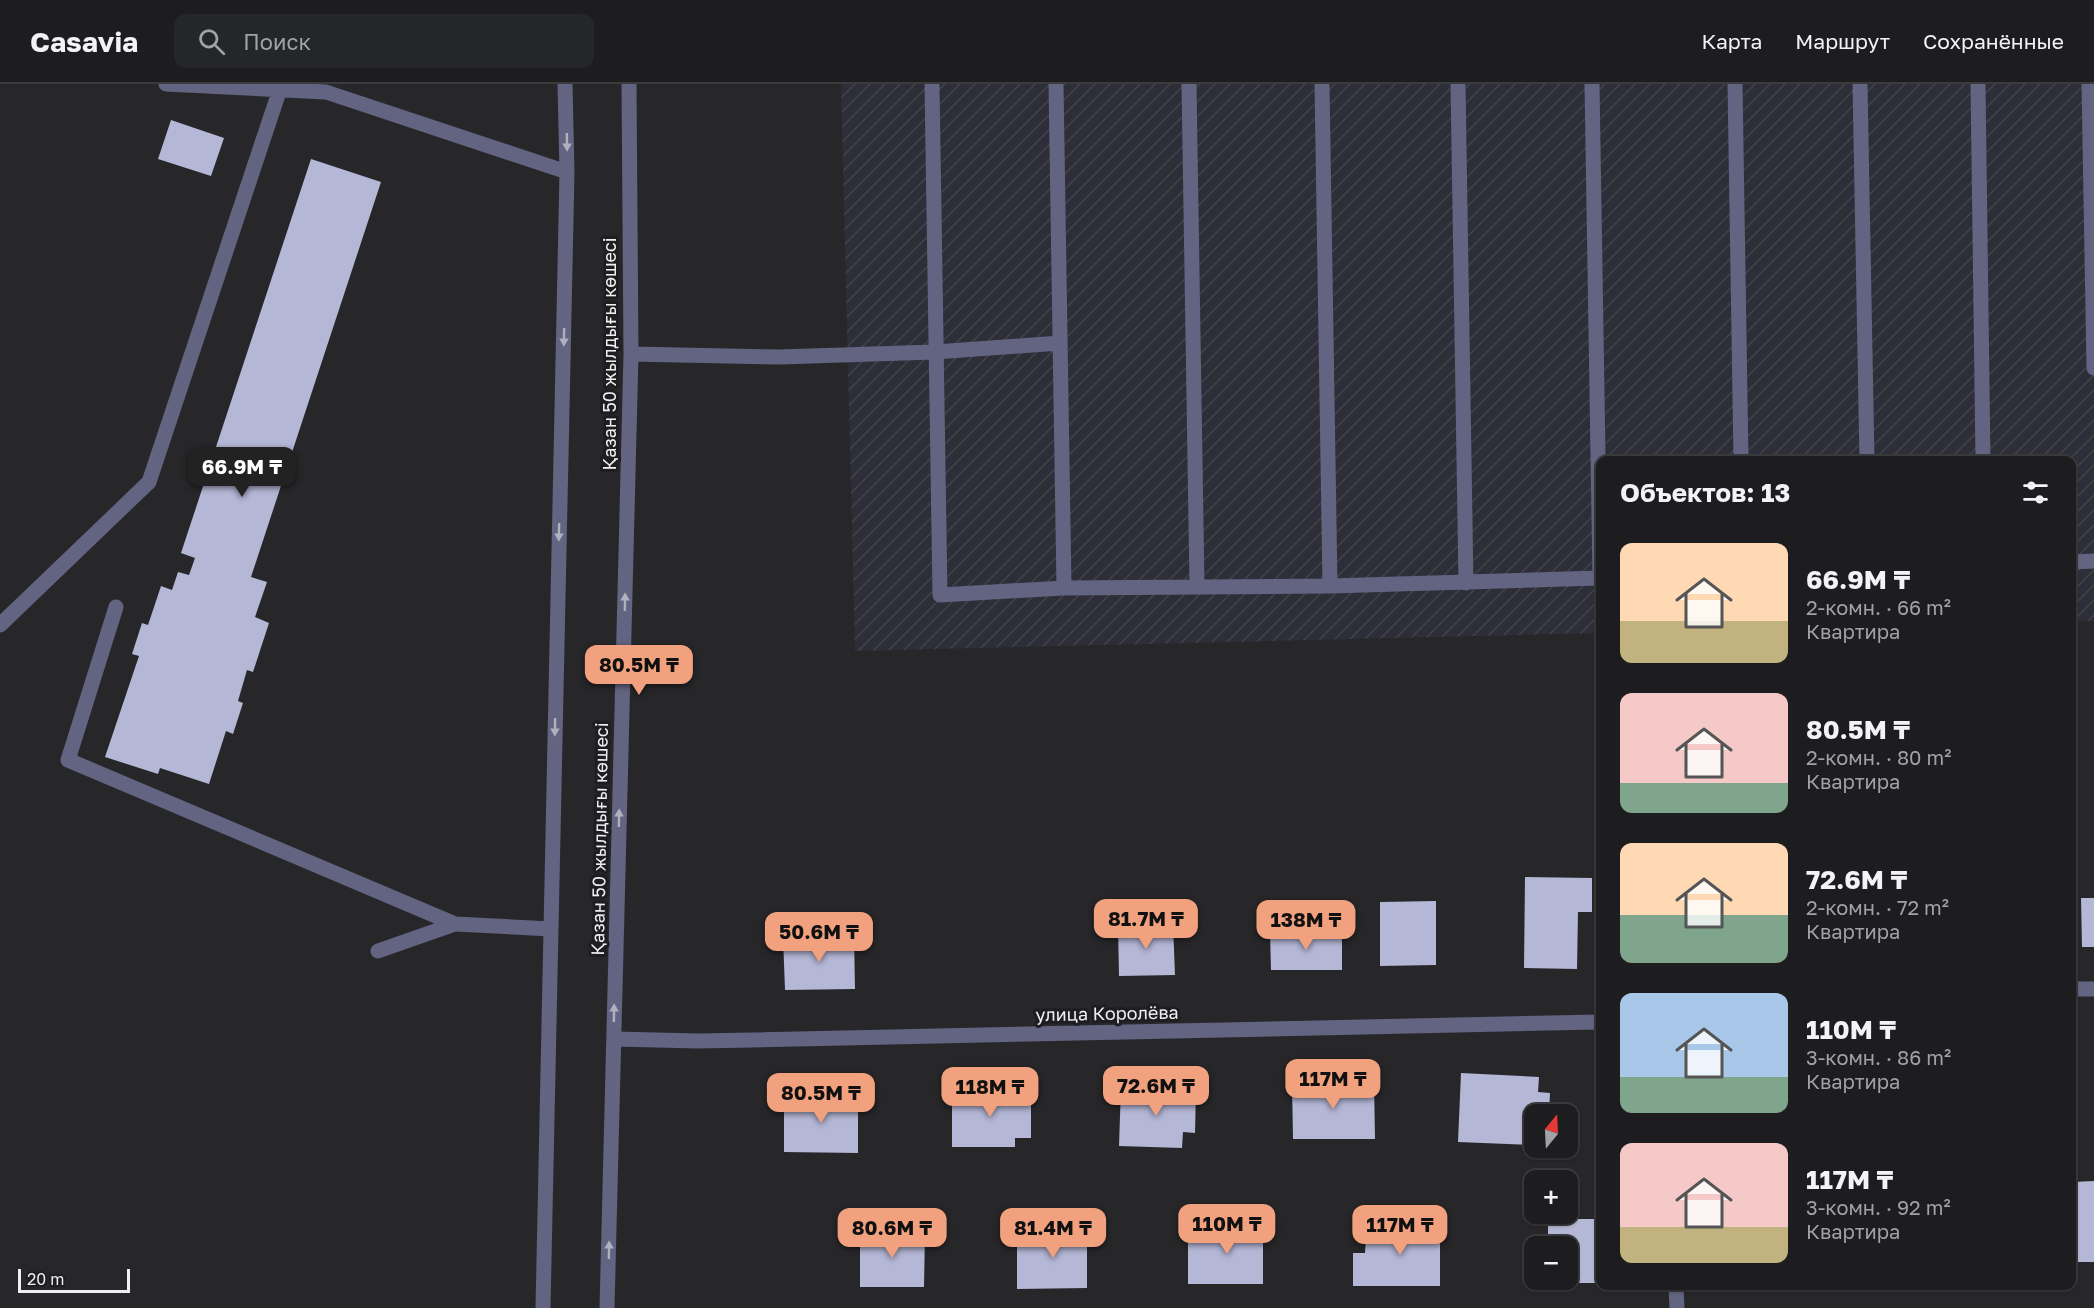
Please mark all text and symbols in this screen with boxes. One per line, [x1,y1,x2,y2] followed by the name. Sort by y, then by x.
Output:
[174,14,594,68] search box
[30,25,138,58] text: Casavia
[195,25,228,58] icon: search
[243,28,311,55] text: Поиск
[1701,28,1762,54] text: Карта
[1795,28,1890,54] text: Маршрут
[1923,28,2064,54] text: Сохранённые
[562,133,571,152] one-way arrow
[598,237,620,471] street label: Қазан 50 жылдығы көшесі
[559,328,568,347] one-way arrow
[187,447,297,498] pin: 66.9M ₸
[202,454,282,478] text: 66.9M ₸
[2019,476,2052,509] icon: filters
[1620,477,1790,508] text: Объектов: 13
[555,523,564,542] one-way arrow
[1806,564,1910,595] text: 66.9M ₸
[1668,567,1740,639] icon: home
[620,592,629,611] one-way arrow
[1806,595,1951,619] text: 2-комн. · 66 m²
[1806,619,1900,643] text: Квартира
[584,645,694,696] pin: 80.5M ₸
[599,652,679,676] text: 80.5M ₸
[1806,714,1910,745] text: 80.5M ₸
[1668,717,1740,789] icon: home
[550,718,560,737] one-way arrow
[586,722,612,956] street label: Қазан 50 жылдығы көшесі
[1806,745,1951,769] text: 2-комн. · 80 m²
[1806,769,1900,793] text: Квартира
[614,808,624,827] one-way arrow
[1806,864,1907,895] text: 72.6M ₸
[1668,867,1740,939] icon: home
[1806,895,1949,919] text: 2-комн. · 72 m²
[1091,899,1201,950] pin: 81.7M ₸
[1257,900,1355,951] pin: 138M ₸
[1108,906,1184,930] text: 81.7M ₸
[1270,907,1342,931] text: 138M ₸
[764,912,874,963] pin: 50.6M ₸
[779,919,859,943] text: 50.6M ₸
[1806,919,1900,943] text: Квартира
[1035,1001,1179,1025] street label: улица Королёва
[609,1003,619,1022] one-way arrow
[1806,1014,1896,1045] text: 110M ₸
[1668,1017,1740,1089] icon: home
[1806,1045,1951,1069] text: 3-комн. · 86 m²
[1284,1059,1382,1110] pin: 117M ₸
[1101,1066,1211,1117] pin: 72.6M ₸
[1299,1066,1367,1090] text: 117M ₸
[941,1067,1039,1118] pin: 118M ₸
[1806,1069,1900,1093] text: Квартира
[766,1073,876,1124] pin: 80.5M ₸
[1117,1073,1195,1097] text: 72.6M ₸
[955,1074,1025,1098] text: 118M ₸
[781,1080,861,1104] text: 80.5M ₸
[1524,1104,1578,1158] north arrow
[1524,1104,1578,1290] map controls
[1806,1164,1894,1195] text: 117M ₸
[1668,1167,1740,1239] icon: home
[1524,1170,1578,1224] button: +
[1806,1195,1951,1219] text: 3-комн. · 92 m²
[1178,1204,1276,1255] pin: 110M ₸
[1351,1205,1449,1256] pin: 117M ₸
[837,1208,947,1259] pin: 80.6M ₸
[998,1208,1108,1259] pin: 81.4M ₸
[1192,1211,1262,1235] text: 110M ₸
[1366,1212,1434,1236] text: 117M ₸
[852,1215,932,1239] text: 80.6M ₸
[1014,1215,1092,1239] text: 81.4M ₸
[1806,1219,1900,1243] text: Квартира
[1524,1236,1578,1290] button: −
[604,1240,614,1259] one-way arrow
[18,1266,130,1294] scale bar
[27,1269,64,1289] text: 20 m

